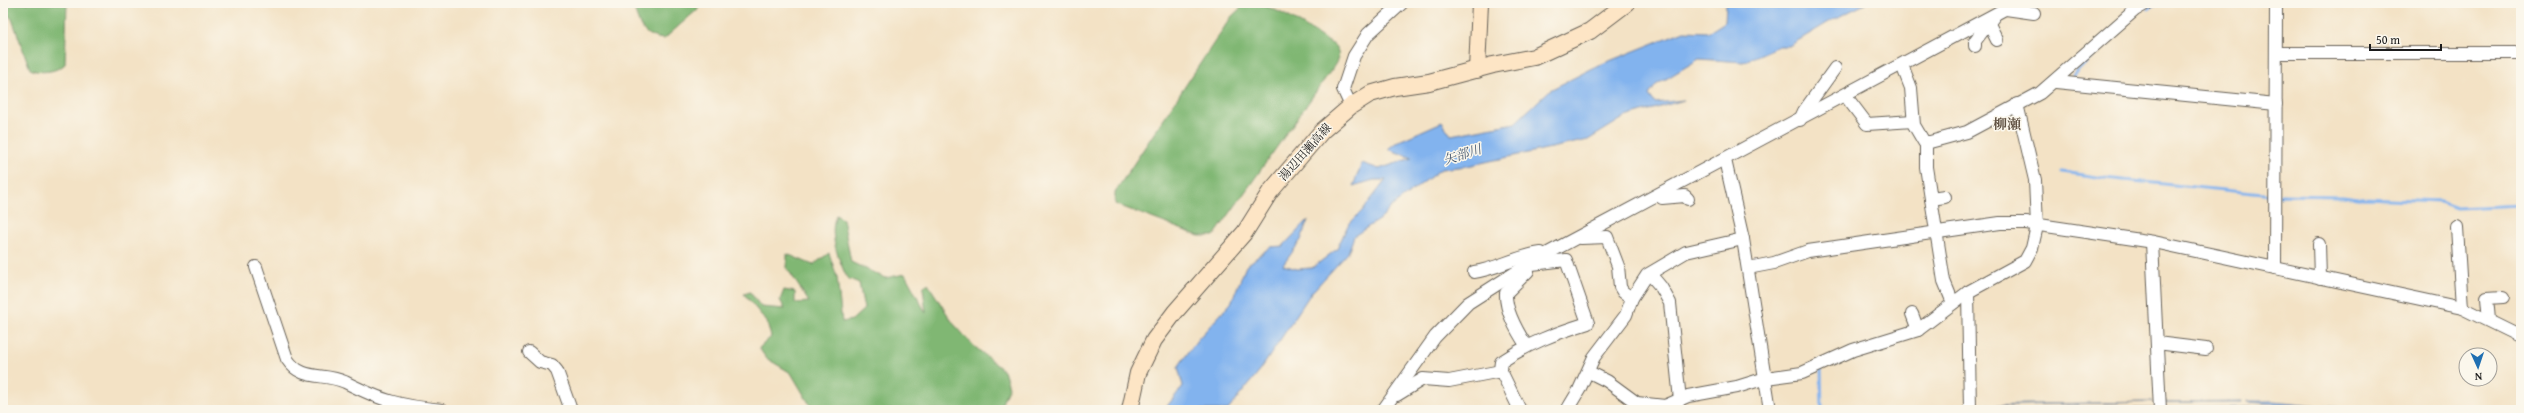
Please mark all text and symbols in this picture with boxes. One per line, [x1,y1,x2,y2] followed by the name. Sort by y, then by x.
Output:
[2370,26,2441,52] scale bar
[2376,31,2400,48] text: 50 m
[1993,114,2021,134] district label: 柳瀬
[1274,119,1335,184] street label: 湯辺田瀬高線
[1441,139,1486,170] water label: 矢部川
[2458,347,2498,387] north arrow
[2474,369,2483,385] text: N

